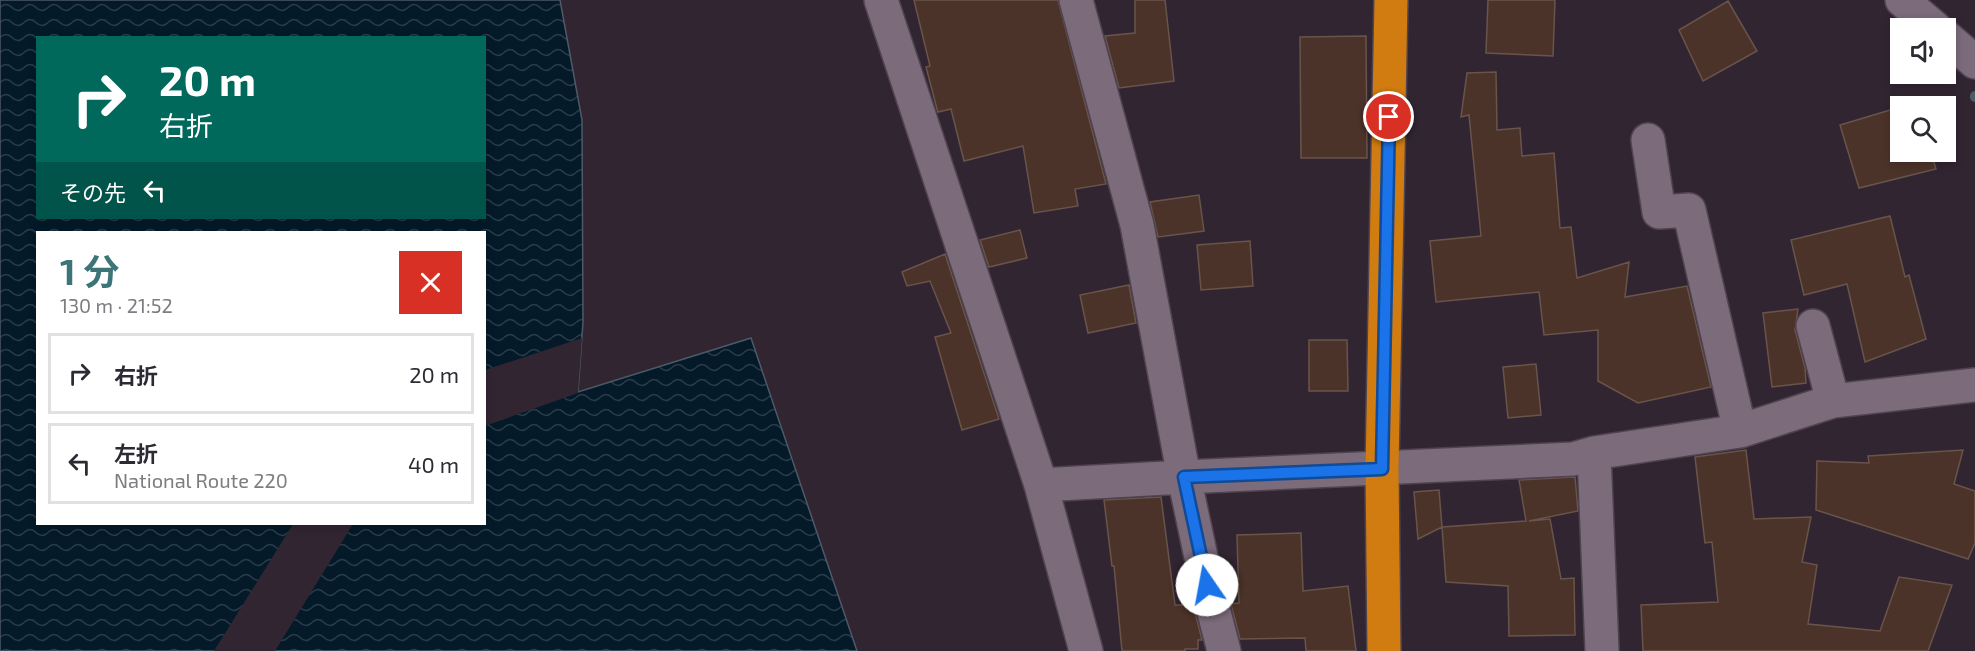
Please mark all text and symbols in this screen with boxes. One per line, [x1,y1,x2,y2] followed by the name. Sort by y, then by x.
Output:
[1890,18,1956,162] map controls
[1890,18,1956,84] button: sound
[159,54,256,104] text: 20 m
[60,60,138,138] icon: right
[1363,91,1414,142] pin
[1890,96,1956,162] button: search
[1372,100,1405,133] icon: arrive
[159,109,213,141] text: 右折
[138,174,171,207] icon: left
[60,179,126,205] text: その先
[60,249,119,292] text: 1 分
[399,251,462,314] button: close
[60,293,173,317] text: 130 m · 21:52
[63,357,96,390] icon: right
[409,361,459,387] text: 20 m
[114,362,158,388] text: 右折
[114,440,158,466] text: 左折
[63,447,96,480] icon: left
[408,451,459,477] text: 40 m
[114,468,288,492] text: National Route 220
[1175,553,1239,617] position arrow

